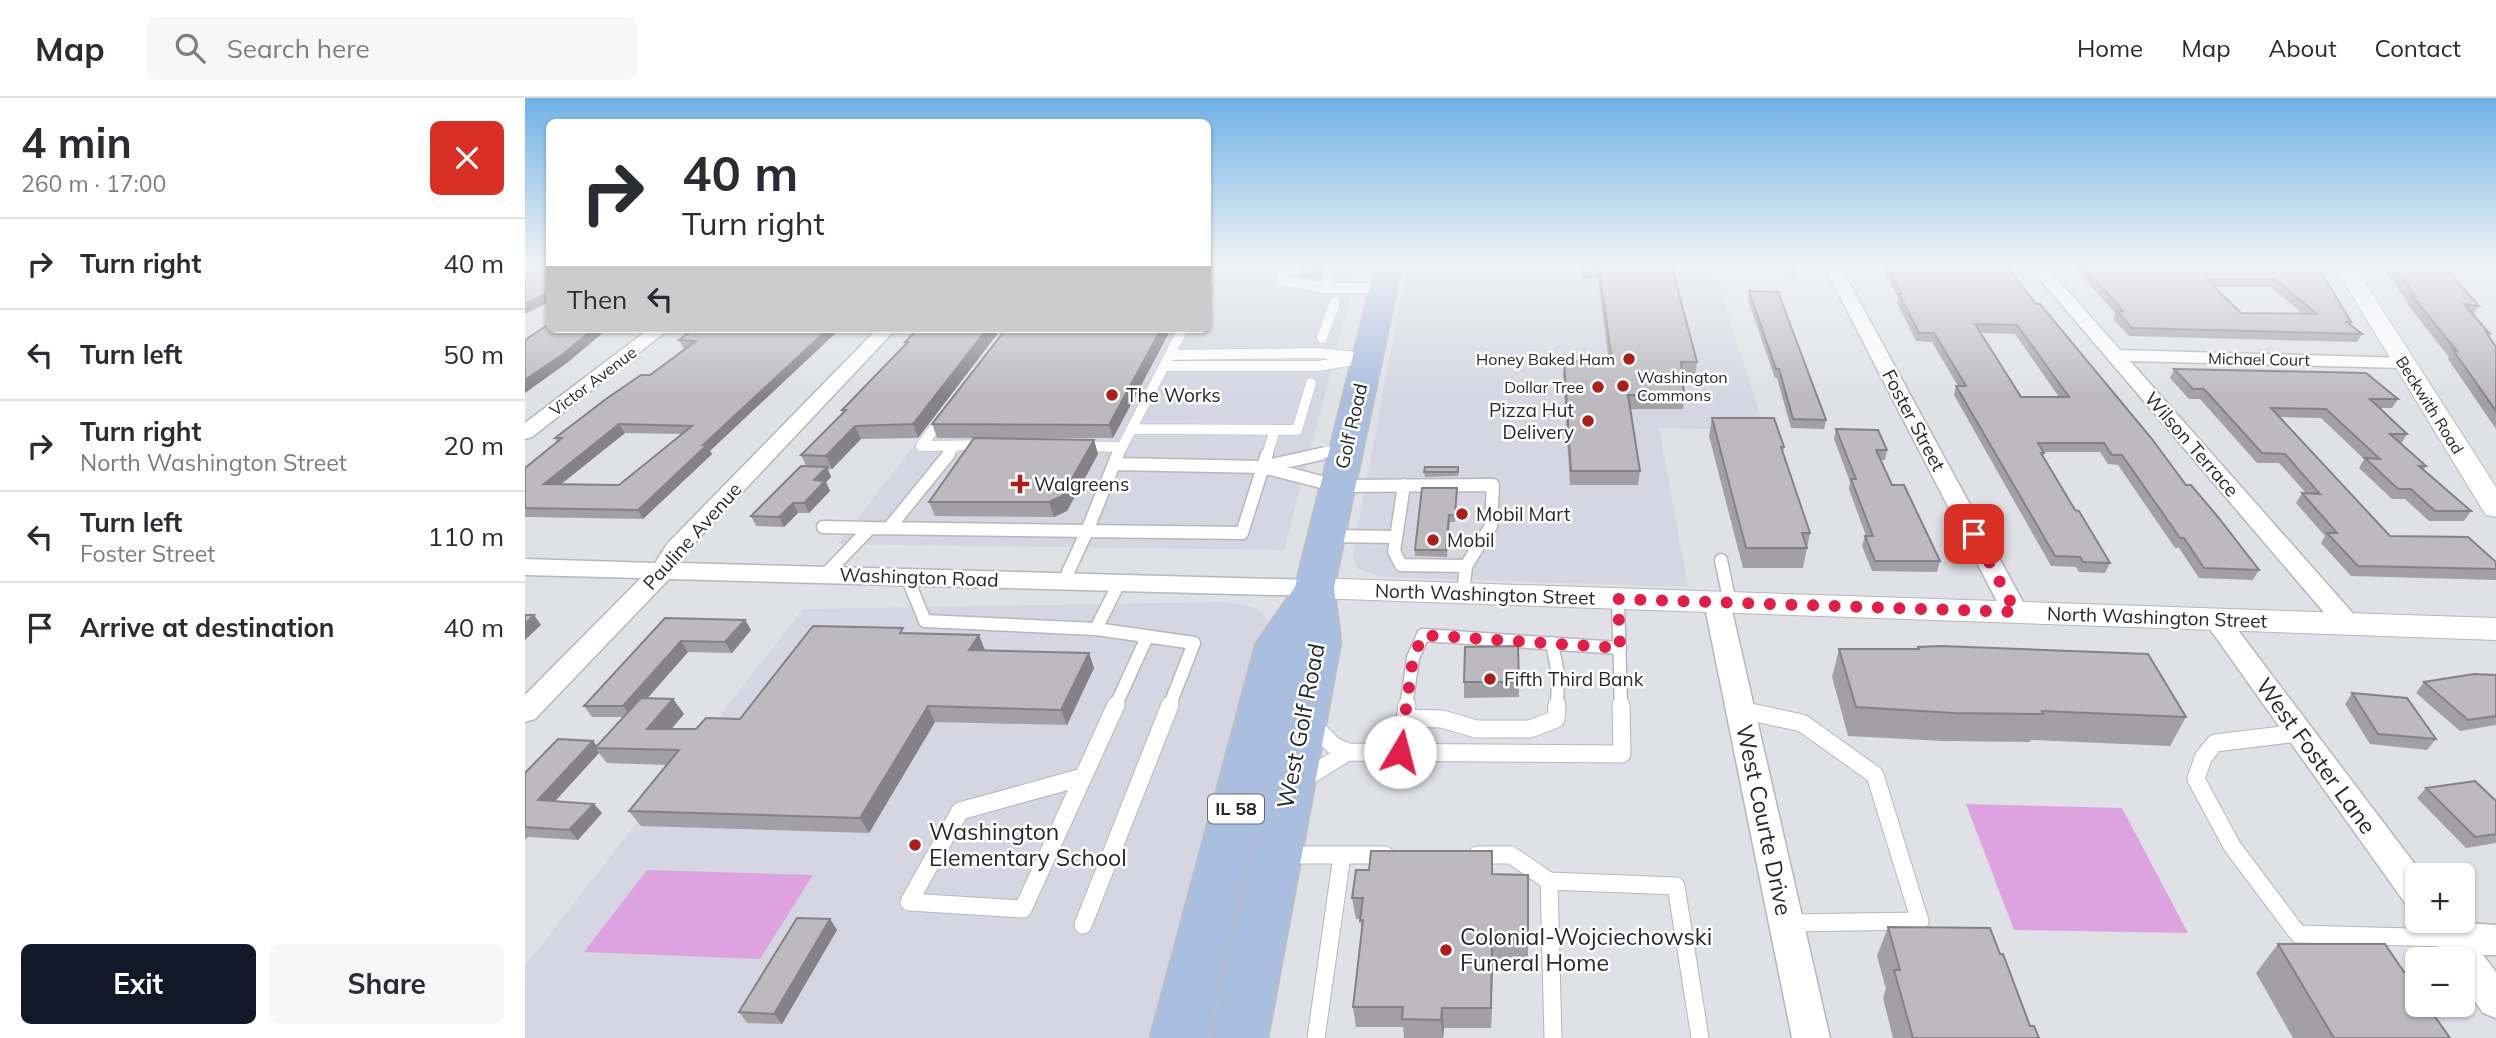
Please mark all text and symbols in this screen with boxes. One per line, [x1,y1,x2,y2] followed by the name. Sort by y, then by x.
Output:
[147,17,637,80] search box
[35,28,105,69] text: Map
[171,29,209,67] icon: search
[227,32,370,65] text: Search here
[2077,33,2143,63] text: Home
[2181,33,2231,63] text: Map
[2269,33,2337,63] text: About
[2375,33,2461,63] text: Contact
[21,116,132,169] text: 4 min
[430,121,504,195] button: close
[682,142,798,203] text: 40 m
[567,147,658,238] icon: right
[21,169,166,198] text: 260 m · 17:00
[682,203,825,243] text: Turn right
[21,245,59,283] icon: right
[80,247,201,280] text: Turn right
[443,247,504,280] text: 40 m
[641,280,679,318] icon: left
[567,283,627,316] text: Then
[21,336,59,374] icon: left
[80,338,182,371] text: Turn left
[443,338,504,371] text: 50 m
[546,342,640,420] street label: Victor Avenue
[2208,348,2310,370] street label: Michael Court
[1476,349,1615,369] place label: Honey Baked Ham
[1621,351,1637,367] marker: Honey Baked Ham
[2392,352,2468,458] street label: Beckwith Road
[1877,365,1951,475] street label: Foster Street
[1637,367,1728,405] place label: Washington Commons
[1504,377,1584,397] place label: Dollar Tree
[1615,378,1631,394] marker: Washington Commons
[1590,379,1606,395] marker: Dollar Tree
[1329,381,1373,471] street label: Golf Road
[1126,383,1221,407] place label: The Works
[2140,386,2244,502] street label: Wilson Terrace
[1104,387,1120,403] marker: The Works
[1489,398,1574,444] place label: Pizza Hut Delivery
[1580,413,1596,429] marker: Pizza Hut Delivery
[80,415,201,448] text: Turn right
[21,427,59,465] icon: right
[443,429,504,462] text: 20 m
[80,448,347,477] text: North Washington Street
[1034,472,1129,496] place label: Walgreens
[1012,476,1028,492] marker: Walgreens
[638,477,746,595] street label: Pauline Avenue
[1476,502,1571,526] place label: Mobil Mart
[1944,504,2004,564] pin
[80,506,182,539] text: Turn left
[1454,506,1470,522] marker: Mobil Mart
[1955,515,1993,553] icon: arrive
[21,518,59,556] icon: left
[428,520,504,553] text: 110 m
[1447,528,1495,552] place label: Mobil
[1425,532,1441,548] marker: Mobil
[80,539,215,568] text: Foster Street
[839,562,999,592] street label: Washington Road
[1374,578,1596,610] street label: North Washington Street
[2046,601,2268,633] street label: North Washington Street
[21,609,59,647] icon: arrive
[80,611,335,644] text: Arrive at destination
[443,611,504,644] text: 40 m
[1270,641,1331,811] street label: West Golf Road
[1504,667,1644,691] place label: Fifth Third Bank
[1482,671,1498,687] marker: Fifth Third Bank
[2250,672,2383,840] street label: West Foster Lane
[1363,715,1437,789] position arrow
[1730,722,1799,918] street label: West Courte Drive
[1208,794,1264,824] road number: IL 58
[929,817,1127,872] place label: Washington Elementary School
[907,837,923,853] marker: Washington Elementary School
[2405,863,2475,1017] map controls
[2405,863,2475,933] button: +
[1460,922,1712,977] place label: Colonial-Wojciechowski Funeral Home
[1438,942,1454,958] marker: Colonial-Wojciechowski Funeral Home
[21,944,256,1024] button: Exit
[270,944,504,1024] button: Share
[2405,947,2475,1017] button: −

